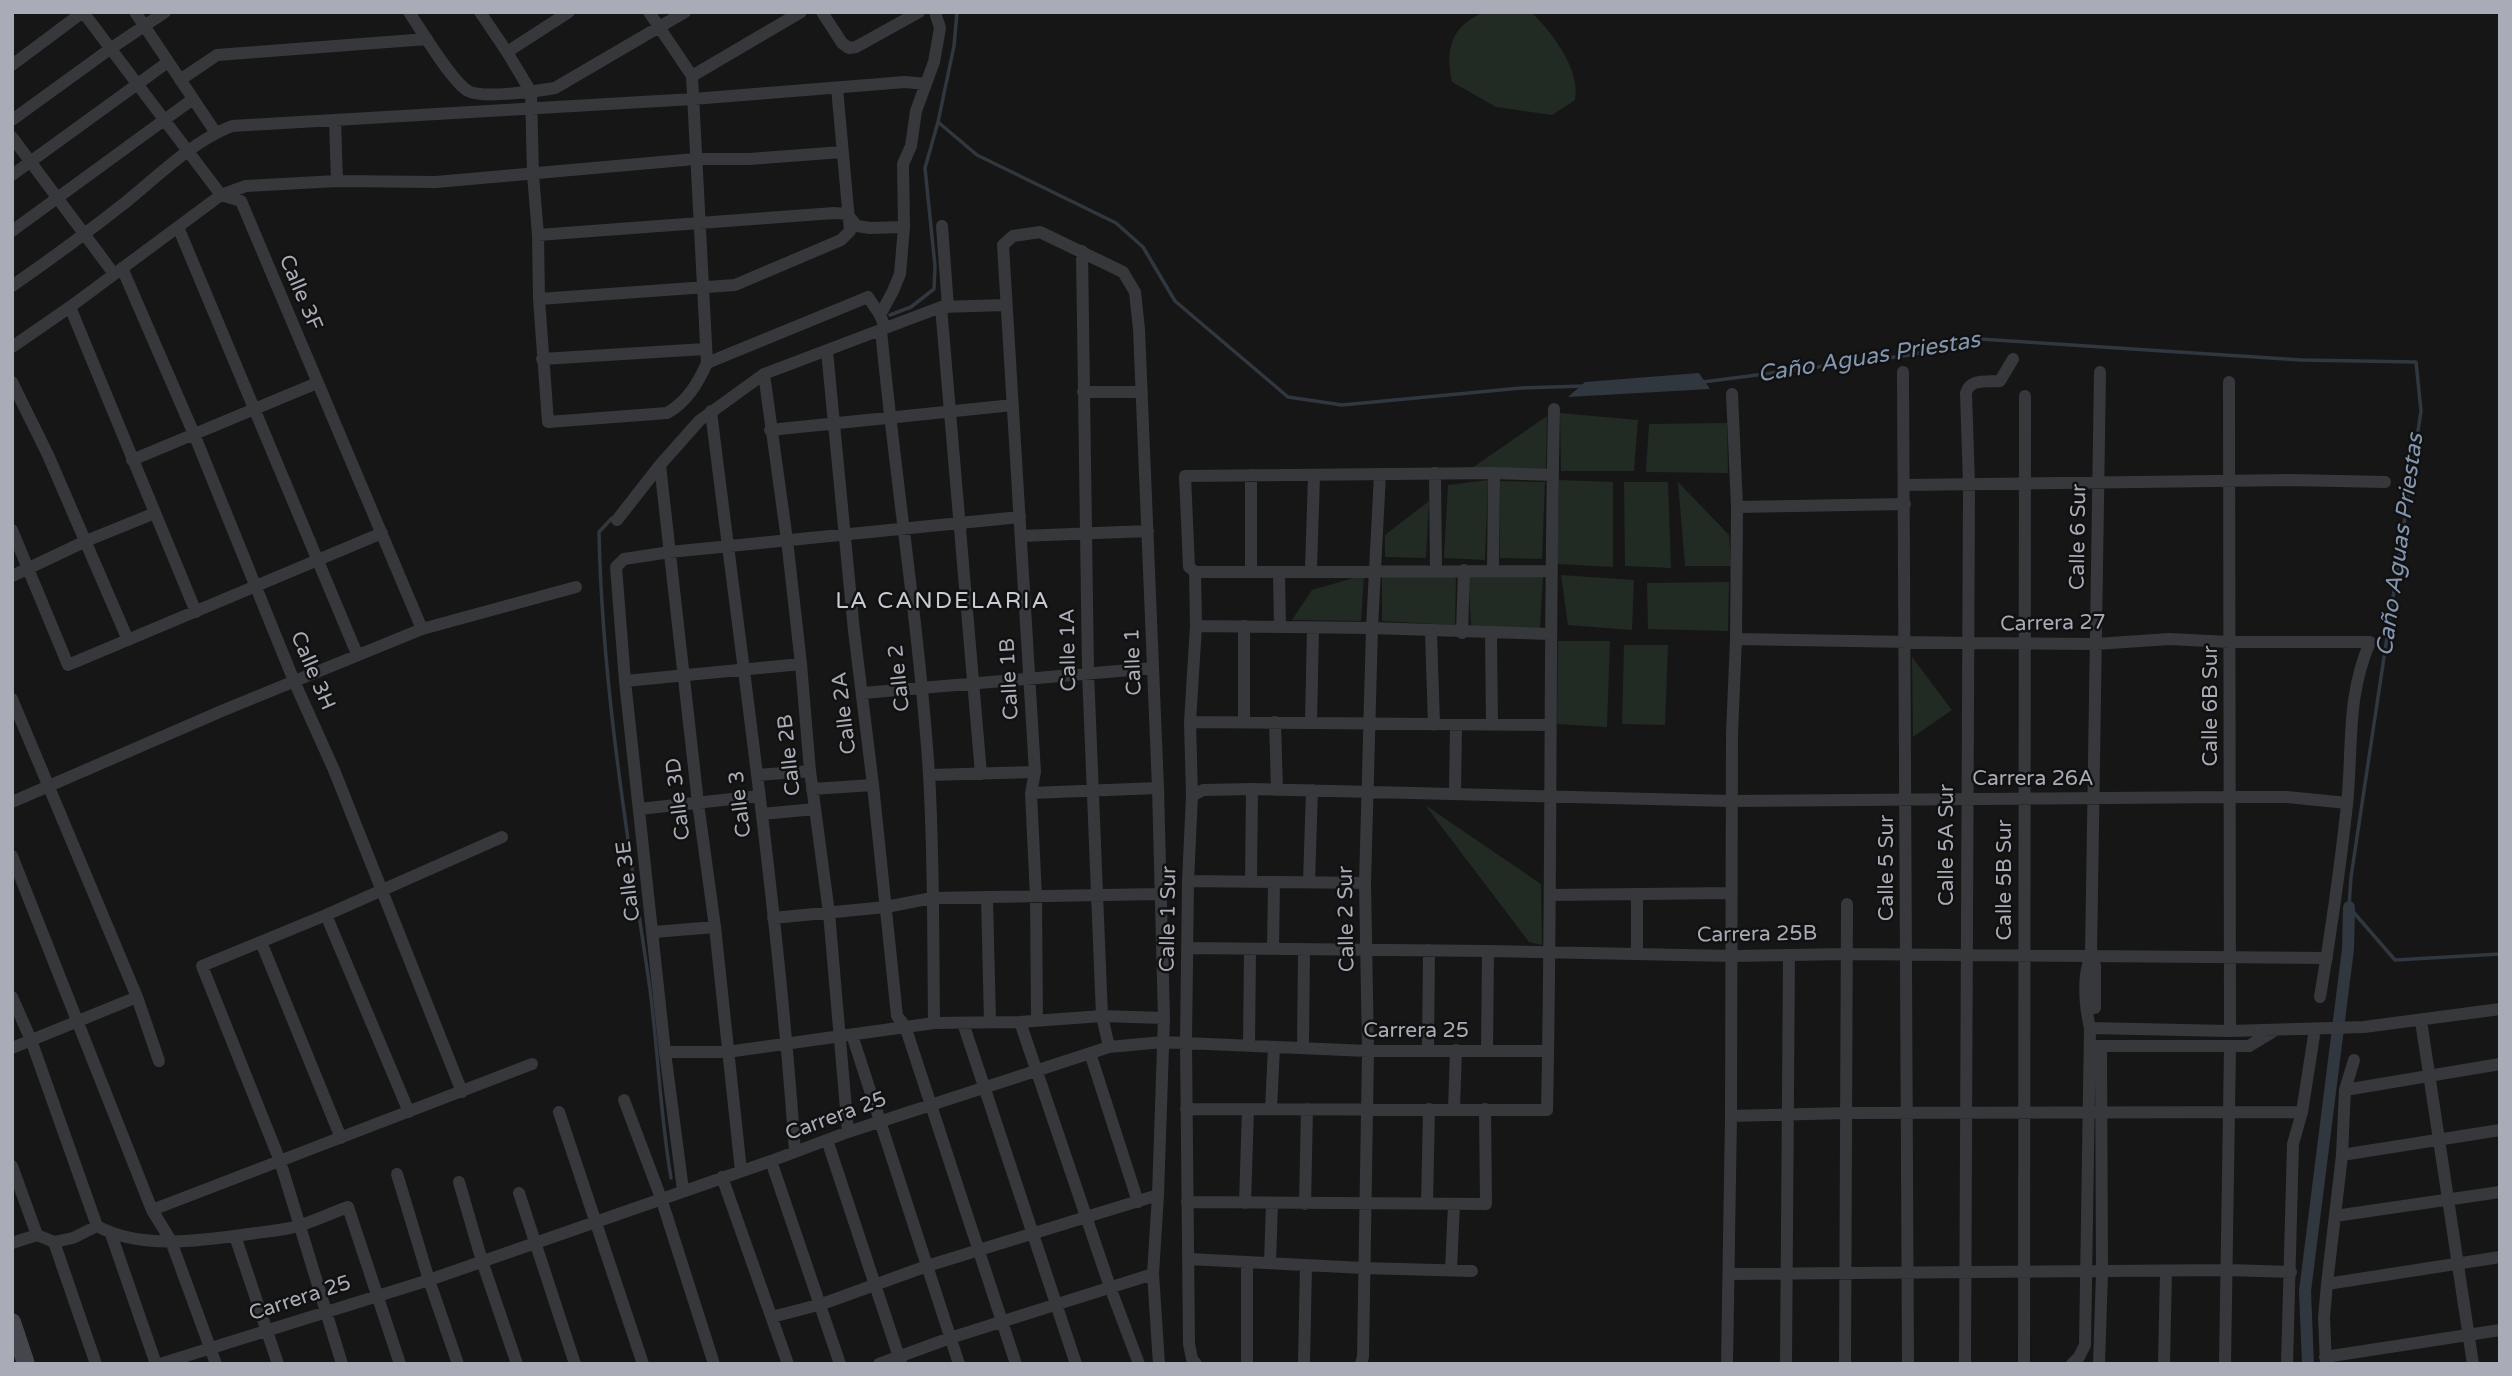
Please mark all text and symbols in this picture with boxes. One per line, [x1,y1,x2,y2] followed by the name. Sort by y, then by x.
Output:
[273,251,327,335] street label: Calle 3F
[1756,327,1982,389] water label: Caño Aguas Priestas
[2372,432,2430,658] water label: Caño Aguas Priestas
[2065,484,2093,590] street label: Calle 6 Sur
[837,588,1049,616] district label: LA CANDELARIA
[1056,608,1082,692] street label: Calle 1A
[2000,610,2106,638] street label: Carrera 27
[284,628,340,714] street label: Calle 3H
[1120,628,1148,696] street label: Calle 1
[995,637,1025,721] street label: Calle 1B
[884,643,916,713] street label: Calle 2
[2198,646,2224,766] street label: Calle 6B Sur
[827,670,863,756] street label: Calle 2A
[773,713,807,797] street label: Calle 2B
[661,756,697,842] street label: Calle 3D
[1972,766,2094,792] street label: Carrera 26A
[724,769,758,839] street label: Calle 3
[1934,784,1960,906] street label: Calle 5A Sur
[1874,815,1900,921] street label: Calle 5 Sur
[1992,820,2018,940] street label: Calle 5B Sur
[612,839,646,923] street label: Calle 3E
[1155,866,1183,972] street label: Calle 1 Sur
[1333,866,1361,972] street label: Calle 2 Sur
[1697,921,1817,949] street label: Carrera 25B
[1363,1018,1469,1044] street label: Carrera 25
[782,1087,890,1147] street label: Carrera 25
[246,1271,354,1327] street label: Carrera 25

